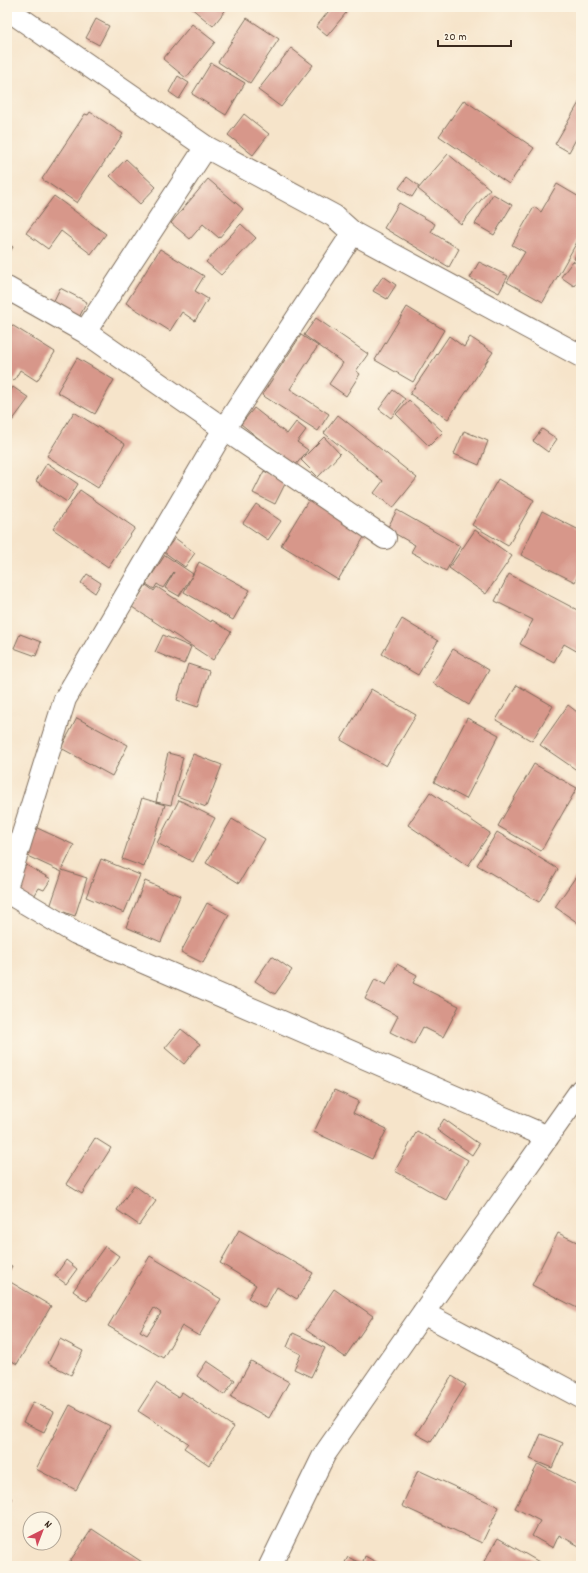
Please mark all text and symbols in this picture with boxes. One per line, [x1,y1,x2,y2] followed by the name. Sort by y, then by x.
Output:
[438,22,511,48] scale bar
[444,29,467,46] text: 20 m
[22,1511,62,1551] north arrow
[40,1517,55,1533] text: N

